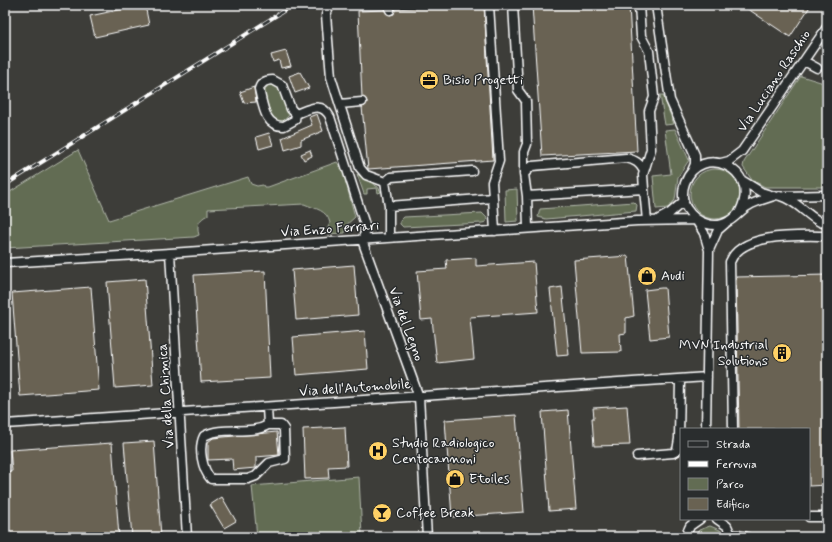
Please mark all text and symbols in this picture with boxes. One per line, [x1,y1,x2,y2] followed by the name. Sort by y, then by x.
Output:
[733,26,815,136] street label: Via Luciano Raschio
[418,69,440,91] office icon: Bisio Progetti
[443,71,523,89] place label: Bisio Progetti
[280,217,380,241] street label: Via Enzo Ferrari
[636,265,658,287] shop icon: Audi
[661,267,685,285] place label: Audi
[384,284,428,364] street label: Via del Legno
[679,336,768,370] place label: MVN Industrial Solutions
[771,342,793,364] building icon: MVN Industrial Solutions
[153,343,179,449] street label: Via della Chimica
[299,375,412,401] street label: Via dell'Automobile
[680,428,810,520] legend
[392,434,495,468] place label: Studio Radiologico Centocannoni
[716,437,750,453] text: Strada
[367,440,389,462] hospital icon: Studio Radiologico Centocannoni
[716,457,757,473] text: Ferrovia
[444,468,466,490] shop icon: Etoiles
[469,470,510,488] place label: Etoiles
[716,477,744,493] text: Parco
[716,497,750,513] text: Edificio
[371,502,393,524] bar icon: Coffee Break
[396,504,475,522] place label: Coffee Break

